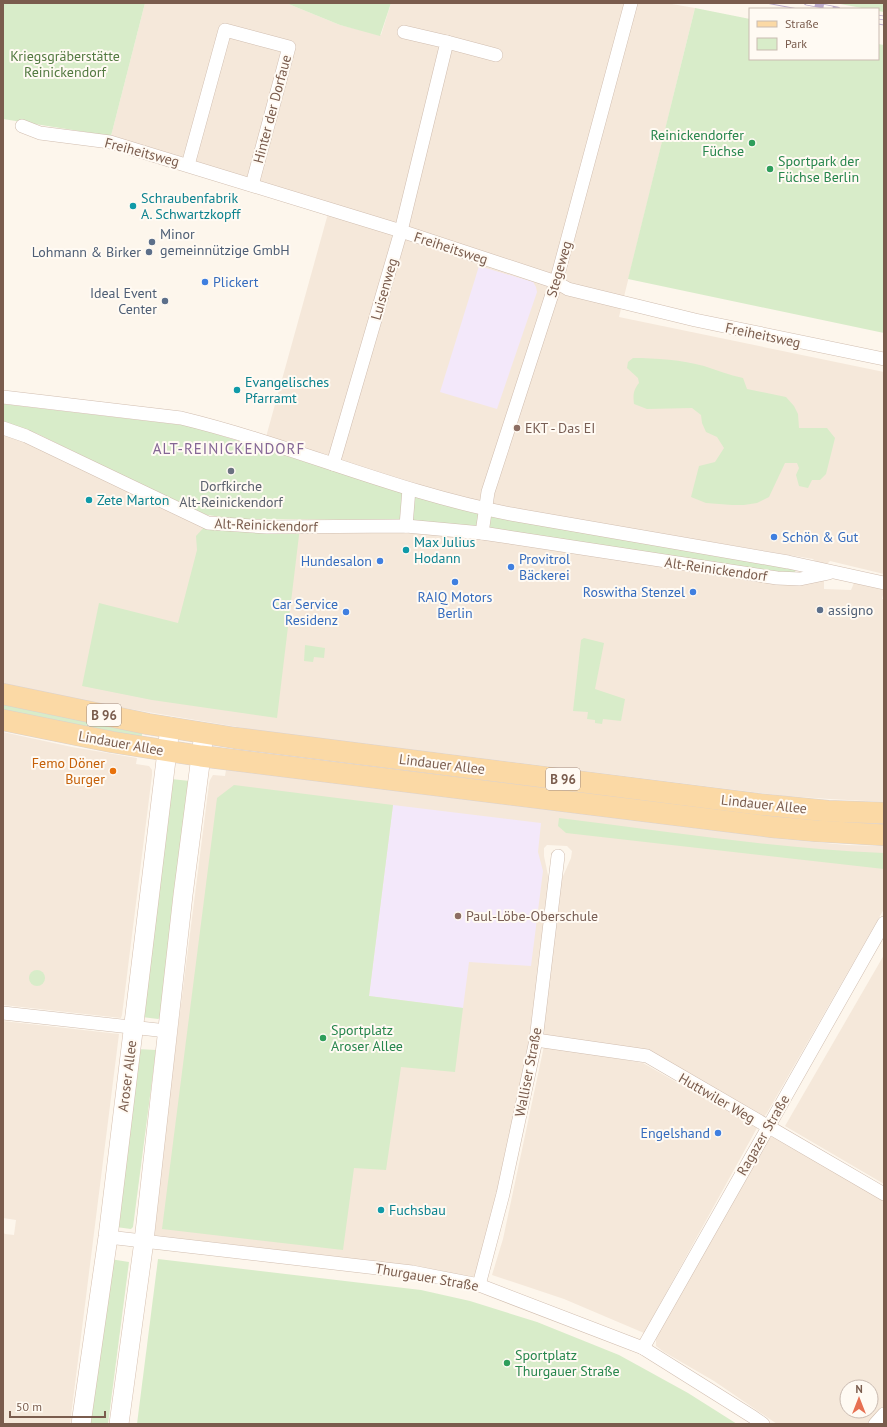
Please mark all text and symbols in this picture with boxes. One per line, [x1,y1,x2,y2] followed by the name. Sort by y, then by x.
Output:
[749,8,879,60] legend
[785,16,819,31] text: Straße
[785,36,807,51] text: Park
[10,47,120,81] park label: Kriegsgräberstätte Reinickendorf
[249,53,295,165] street label: Hinter der Dorfaue
[650,126,744,160] place label: Reinickendorfer Füchse
[103,133,181,171] street label: Freiheitsweg
[747,138,757,148] marker: Reinickendorfer Füchse
[778,152,859,186] place label: Sportpark der Füchse Berlin
[765,164,775,174] marker: Sportpark der Füchse Berlin
[141,189,241,223] place label: Schraubenfabrik A. Schwartzkopff
[128,201,138,211] marker: Schraubenfabrik A. Schwartzkopff
[160,225,290,259] place label: Minor gemeinnützige GmbH
[412,228,490,268] street label: Freiheitsweg
[147,237,157,247] marker: Minor gemeinnützige GmbH
[542,239,576,299] street label: Stegeweg
[32,243,141,261] place label: Lohmann & Birker
[144,247,154,257] marker: Lohmann & Birker
[367,256,401,322] street label: Luisenweg
[213,273,259,291] place label: Plickert
[200,277,210,287] marker: Plickert
[90,284,157,318] place label: Ideal Event Center
[160,296,170,306] marker: Ideal Event Center
[724,318,802,352] street label: Freiheitsweg
[245,373,329,407] place label: Evangelisches Pfarramt
[232,385,242,395] marker: Evangelisches Pfarramt
[525,419,595,437] place label: EKT - Das EI
[512,423,522,433] marker: EKT - Das EI
[153,439,305,458] district label: ALT-REINICKENDORF
[226,466,236,476] marker: Dorfkirche Alt-Reinickendorf
[179,477,283,511] place label: Dorfkirche Alt-Reinickendorf
[97,491,169,509] place label: Zete Marton
[84,495,94,505] marker: Zete Marton
[214,514,319,536] street label: Alt-Reinickendorf
[782,528,859,546] place label: Schön & Gut
[769,532,779,542] marker: Schön & Gut
[414,533,476,567] place label: Max Julius Hodann
[401,545,411,555] marker: Max Julius Hodann
[519,550,570,584] place label: Provitrol Bäckerei
[301,552,372,570] place label: Hundesalon
[664,553,769,585] street label: Alt-Reinickendorf
[375,556,385,566] marker: Hundesalon
[506,562,516,572] marker: Provitrol Bäckerei
[450,577,460,587] marker: RAIQ Motors Berlin
[583,583,685,601] place label: Roswitha Stenzel
[688,587,698,597] marker: Roswitha Stenzel
[418,588,493,622] place label: RAIQ Motors Berlin
[272,595,338,629] place label: Car Service Residenz
[828,601,873,619] place label: assigno
[815,605,825,615] marker: assigno
[341,607,351,617] marker: Car Service Residenz
[87,704,121,726] road number: B 96
[77,727,165,759] street label: Lindauer Allee
[398,750,486,778] street label: Lindauer Allee
[32,754,105,788] place label: Femo Döner Burger
[108,766,118,776] marker: Femo Döner Burger
[546,768,580,790] road number: B 96
[720,791,808,817] street label: Lindauer Allee
[466,907,598,925] place label: Paul-Löbe-Oberschule
[453,911,463,921] marker: Paul-Löbe-Oberschule
[331,1021,403,1055] place label: Sportplatz Aroser Allee
[511,1026,545,1118] street label: Walliser Straße
[318,1033,328,1043] marker: Sportplatz Aroser Allee
[114,1039,140,1113] street label: Aroser Allee
[676,1069,758,1127] street label: Huttwiler Weg
[733,1091,793,1179] street label: Ragazer Straße
[640,1124,710,1142] place label: Engelshand
[713,1128,723,1138] marker: Engelshand
[389,1201,446,1219] place label: Fuchsbau
[376,1205,386,1215] marker: Fuchsbau
[374,1259,480,1295] street label: Thurgauer Straße
[515,1346,620,1380] place label: Sportplatz Thurgauer Straße
[502,1358,512,1368] marker: Sportplatz Thurgauer Straße
[839,1379,879,1419] north arrow
[855,1382,863,1396] text: N
[10,1393,105,1419] scale bar
[16,1399,42,1414] text: 50 m

